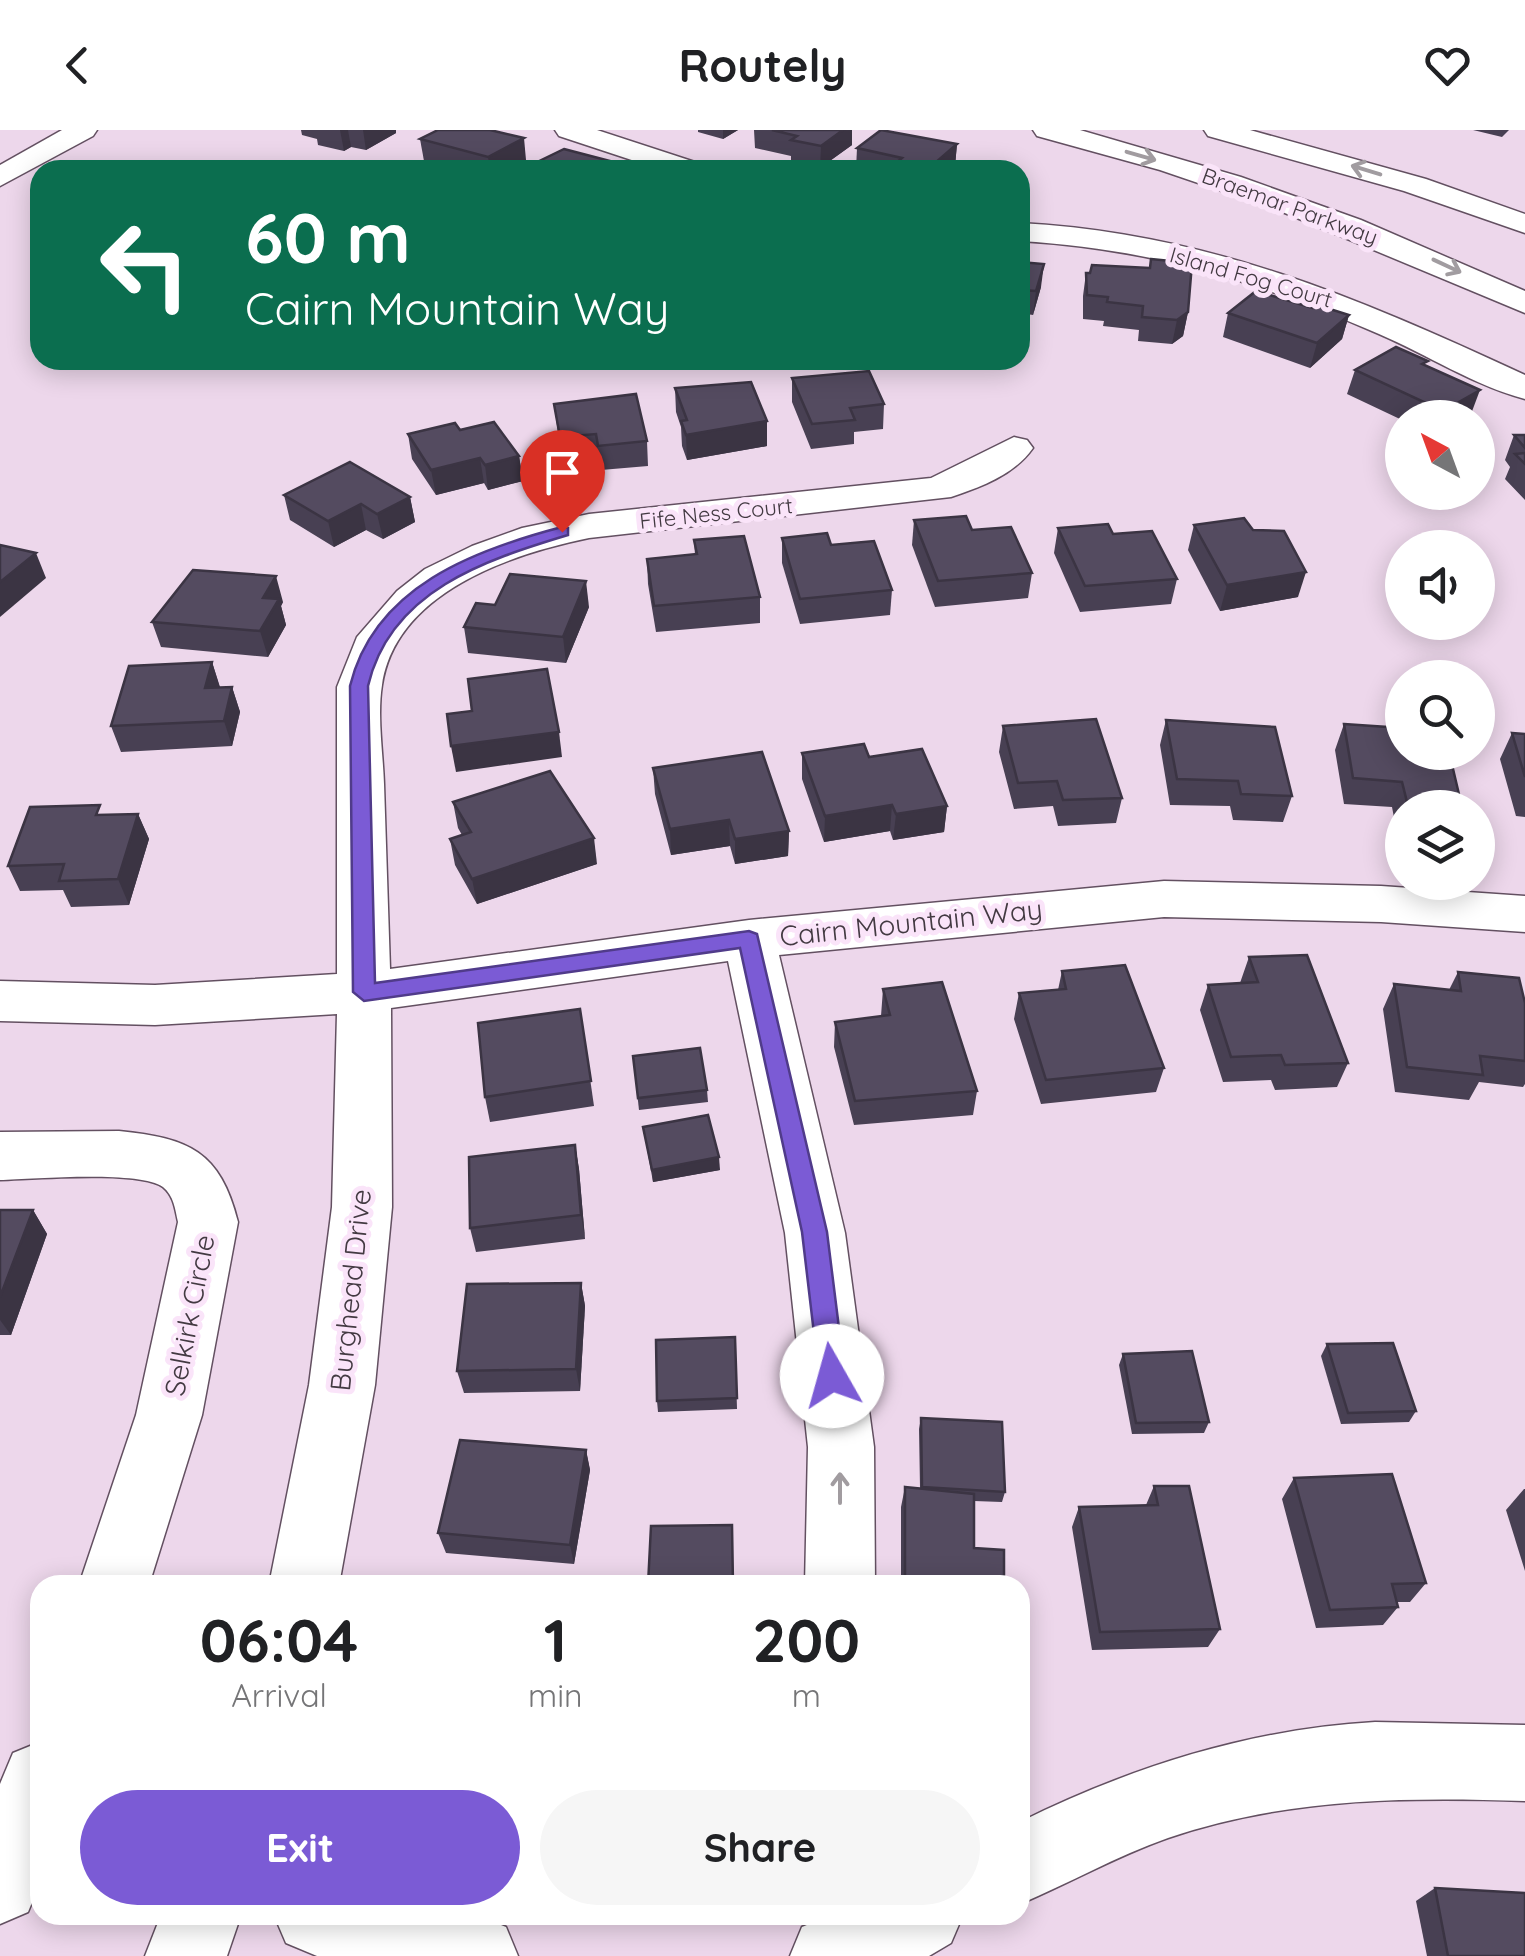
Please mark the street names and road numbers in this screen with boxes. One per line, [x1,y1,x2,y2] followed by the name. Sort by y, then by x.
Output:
[1198,161,1382,251] street label: Braemar Parkway
[1167,240,1335,314] street label: Island Fog Court
[638,491,794,535] street label: Fife Ness Court
[778,891,1044,953] street label: Cairn Mountain Way
[322,1187,378,1393] street label: Burghead Drive
[156,1232,222,1398] street label: Selkirk Circle

